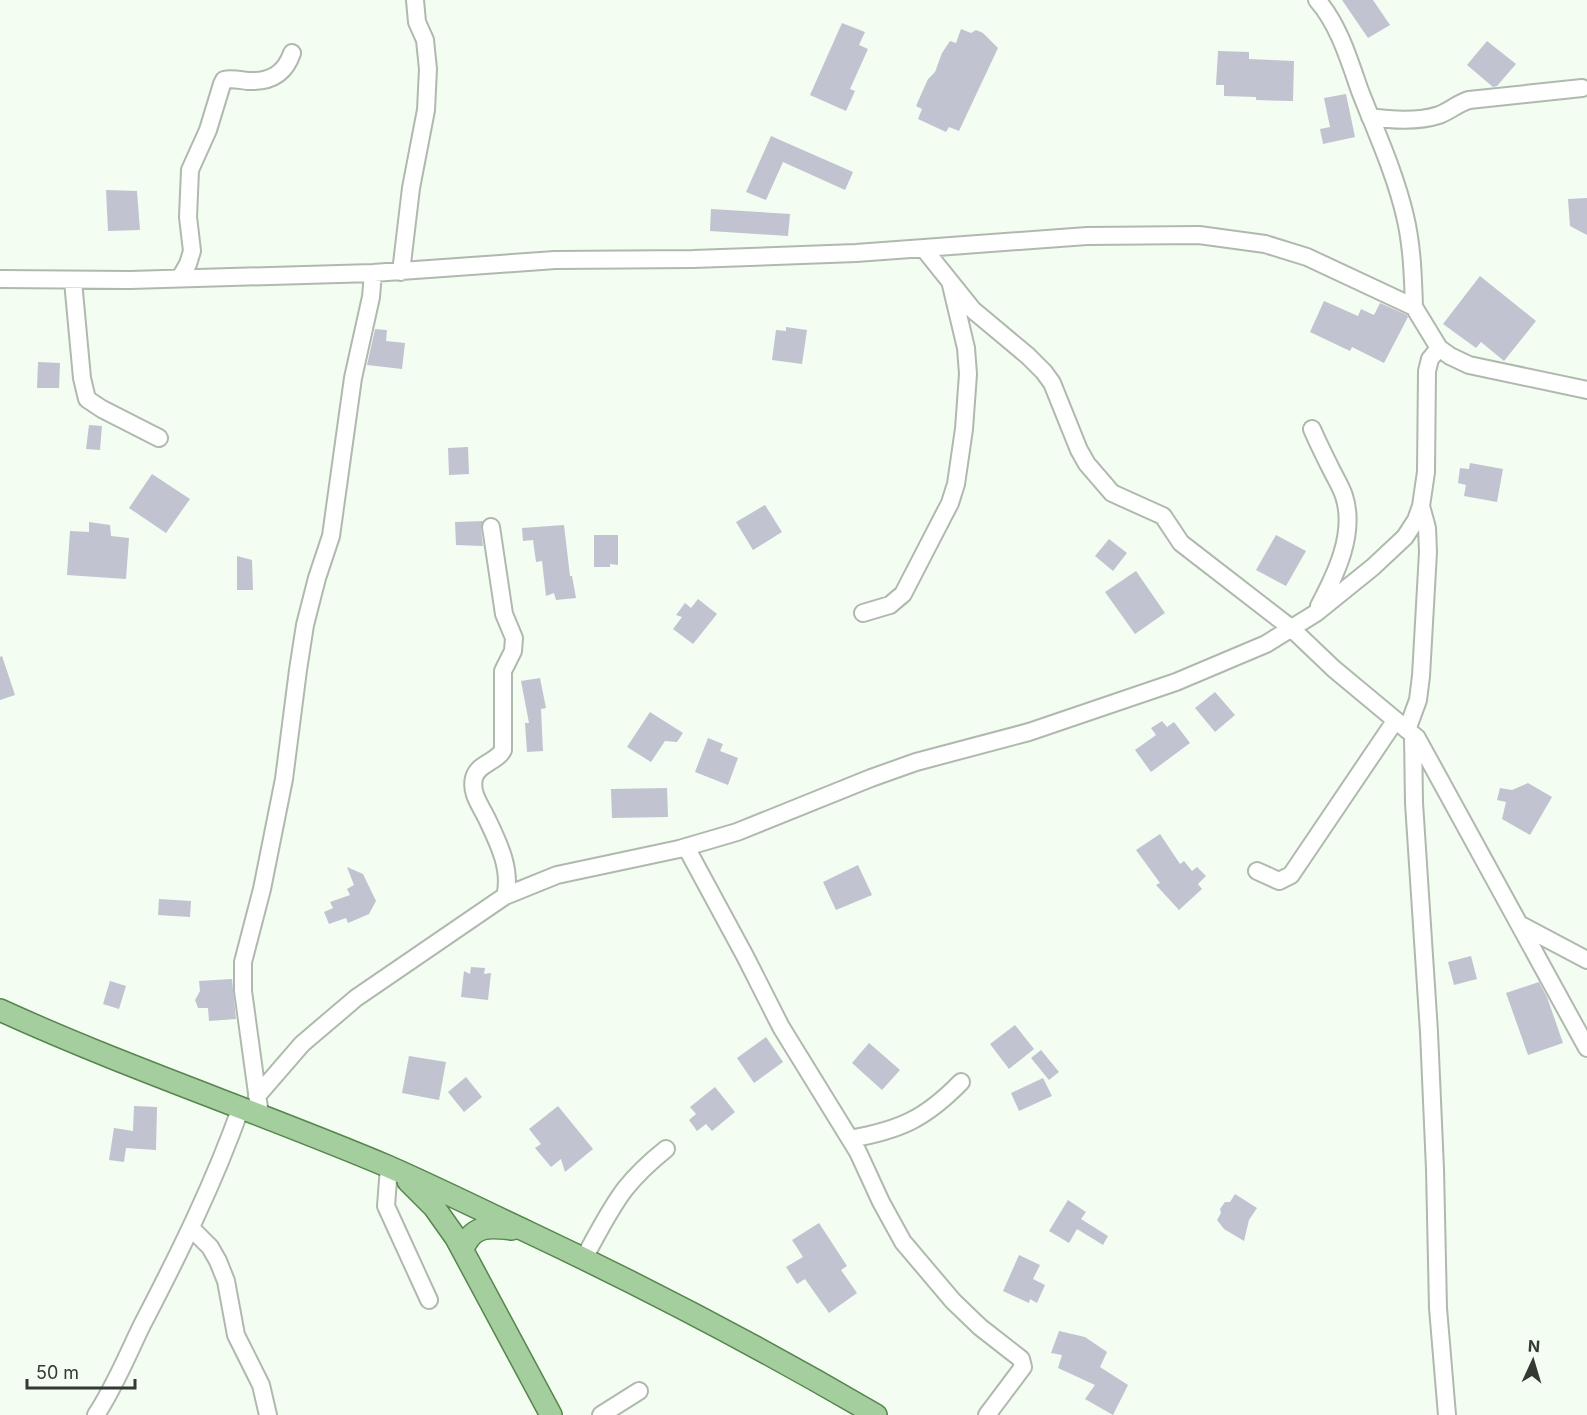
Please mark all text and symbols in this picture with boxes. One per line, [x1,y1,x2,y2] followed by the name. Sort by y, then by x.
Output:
[1503,1331,1563,1391] north arrow
[1527,1336,1541,1356] text: N
[27,1352,135,1390] scale bar
[36,1362,79,1383] text: 50 m

